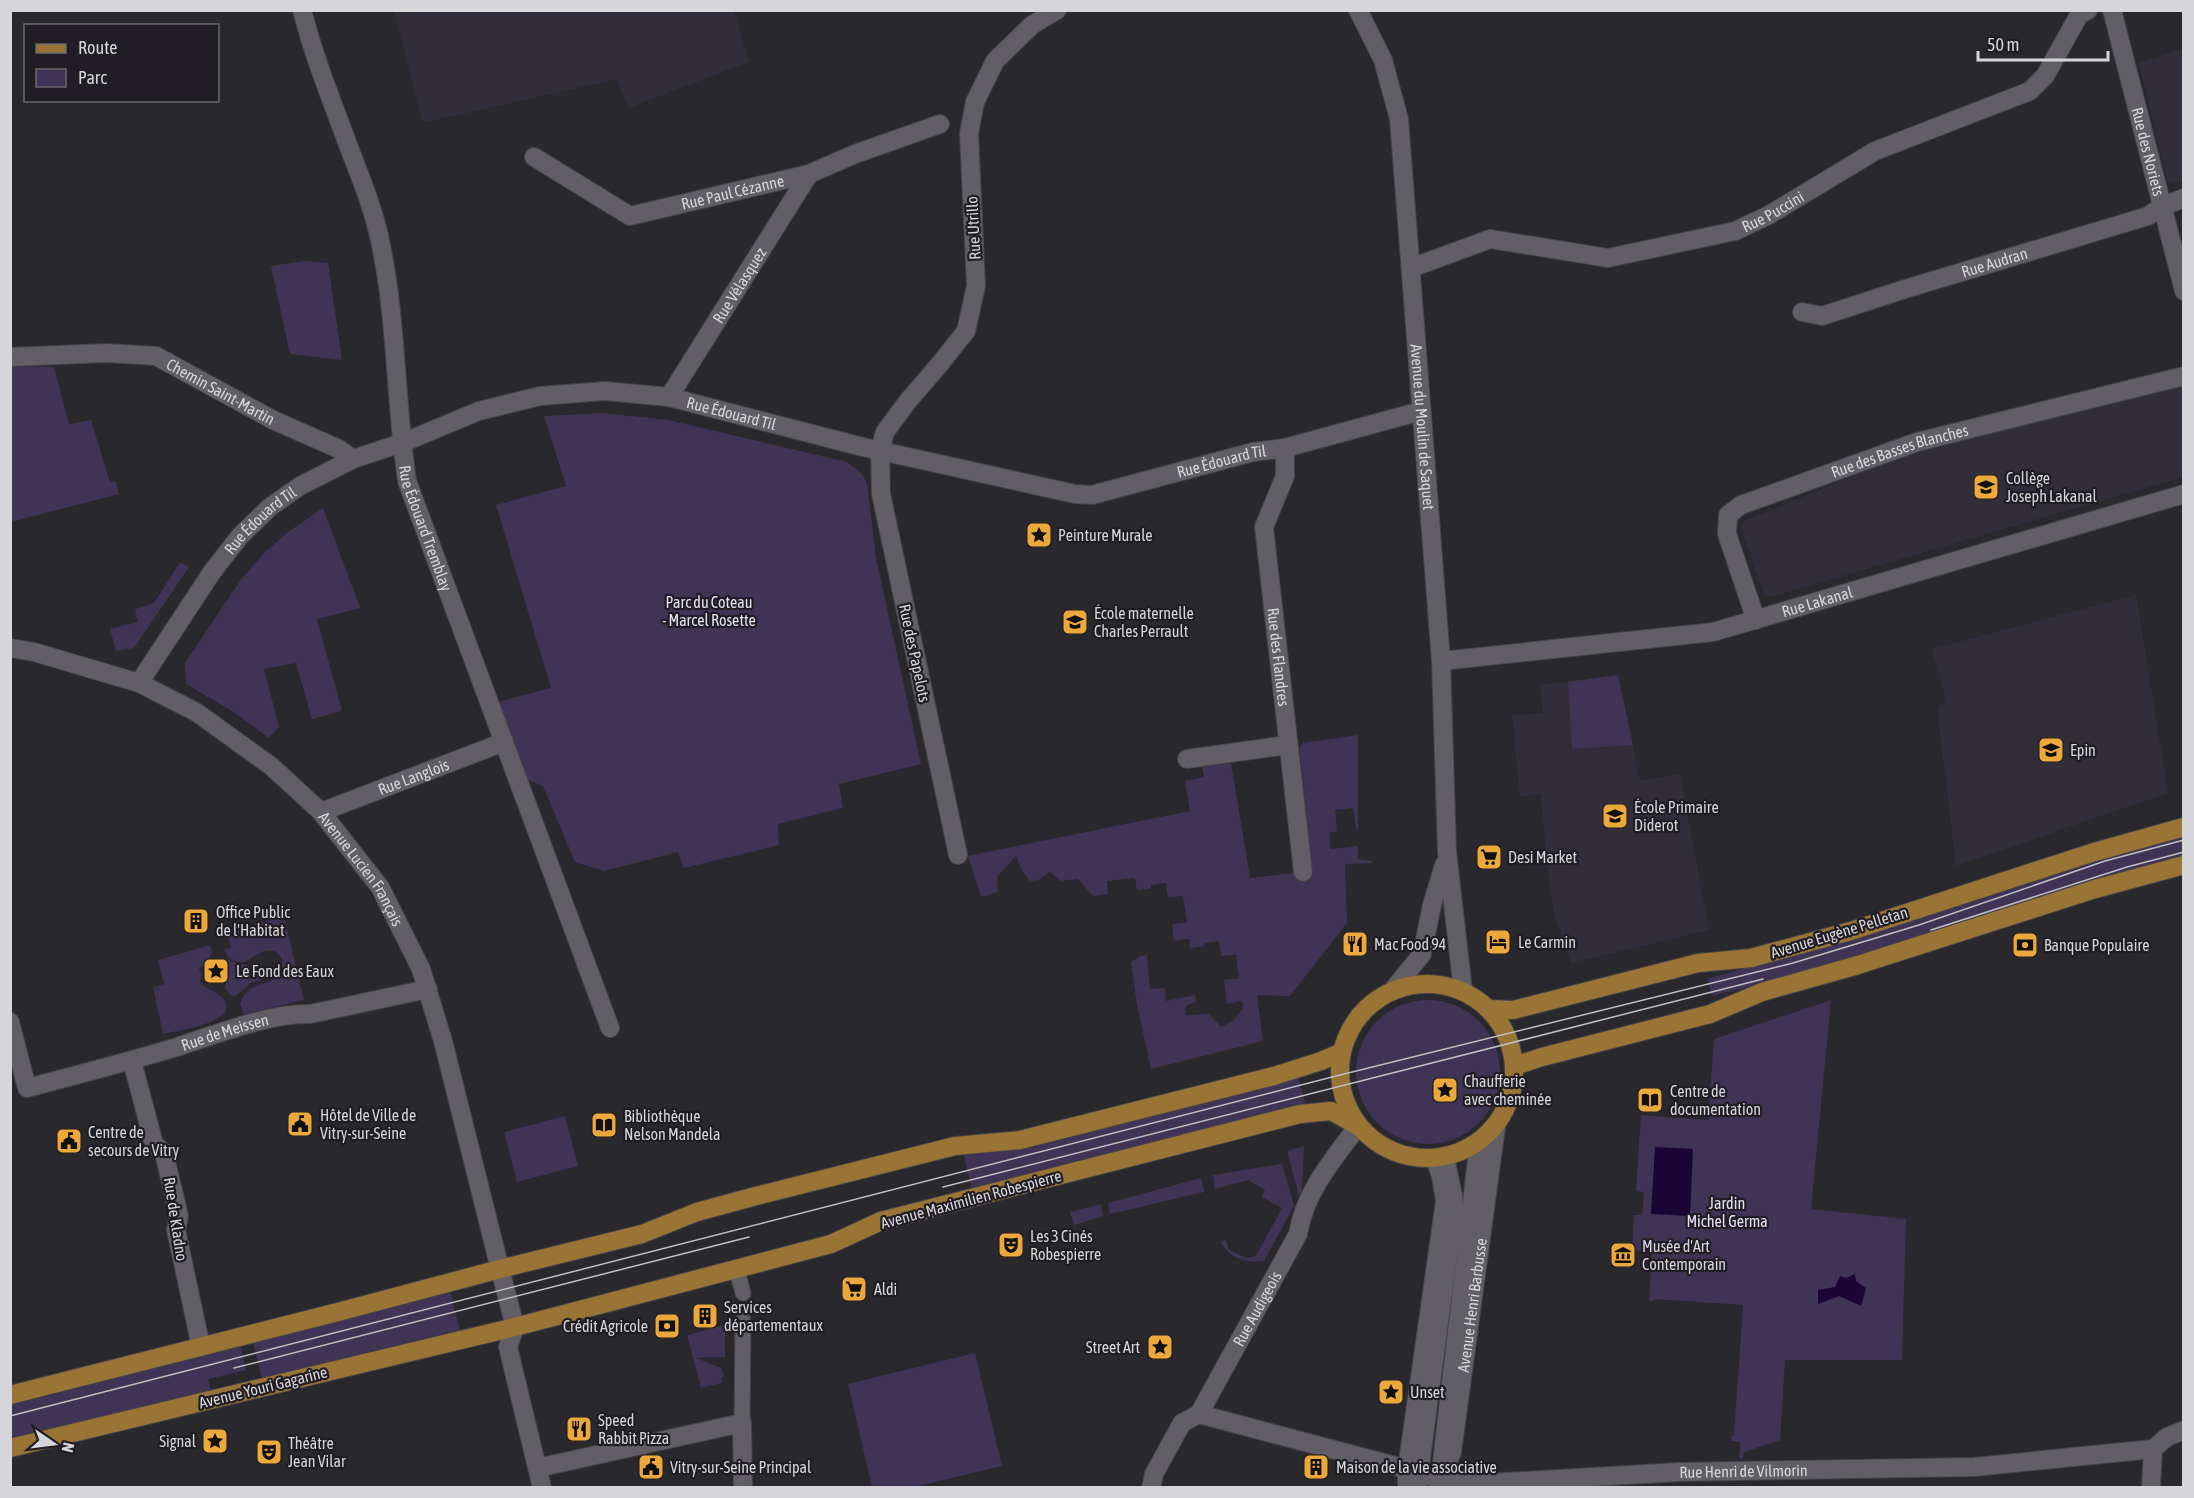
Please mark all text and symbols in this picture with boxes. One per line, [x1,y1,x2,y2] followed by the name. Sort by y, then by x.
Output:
[24,24,219,102] legend
[1978,24,2108,62] scale bar
[1987,34,2019,55] text: 50 m
[78,37,117,58] text: Route
[78,67,107,88] text: Parc
[2128,105,2168,198] street label: Rue des Noriets
[679,171,786,213] street label: Rue Paul Cézanne
[1739,187,1807,235] street label: Rue Puccini
[962,196,984,260] street label: Rue Utrillo
[709,244,770,326] street label: Rue Vélasquez
[1959,244,2030,281] street label: Rue Audran
[1407,343,1438,511] street label: Avenue du Moulin de Saquet
[164,355,278,428] street label: Chemin Saint-Martin
[685,393,779,433] street label: Rue Édouard Til
[1829,421,1970,481] street label: Rue des Basses Blanches
[1175,441,1268,481] street label: Rue Édouard Til
[396,464,456,594] street label: Rue Édouard Tremblay
[2006,469,2097,506] place label: Collège Joseph Lakanal
[1971,472,2001,502] school or university icon: Collège Joseph Lakanal
[220,482,300,557] street label: Rue Édouard Til
[1024,520,1054,550] place icon: Peinture Murale
[1058,526,1153,544] place label: Peinture Murale
[1780,582,1855,620] street label: Rue Lakanal
[662,593,756,629] park label: Parc du Coteau - Marcel Rosette
[895,602,934,704] street label: Rue des Papelots
[1094,604,1194,640] place label: École maternelle Charles Perrault
[1060,607,1090,637] school or university icon: École maternelle Charles Perrault
[1264,607,1293,708] street label: Rue des Flandres
[2036,735,2066,765] school or university icon: Epin
[2070,741,2096,760] place label: Epin
[375,755,452,798] street label: Rue Langlois
[1634,798,1719,834] place label: École Primaire Diderot
[1600,801,1630,831] school or university icon: École Primaire Diderot
[315,808,407,929] street label: Avenue Lucien Français
[1474,842,1504,872] supermarket icon: Desi Market
[1508,848,1578,866] place label: Desi Market
[216,903,290,939] place label: Office Public de l'Habitat
[1768,903,1910,962] street label: Avenue Eugène Pelletan
[181,906,211,936] building icon: Office Public de l'Habitat
[1483,927,1513,957] hotel icon: Le Carmin
[1340,929,1370,959] restaurant icon: Mac Food 94
[2010,930,2040,960] bank icon: Banque Populaire
[1518,933,1576,951] place label: Le Carmin
[1374,935,1446,953] place label: Mac Food 94
[2044,936,2149,955] place label: Banque Populaire
[201,956,231,986] place icon: Le Fond des Eaux
[236,962,335,980] place label: Le Fond des Eaux
[179,1010,270,1054] street label: Rue de Meissen
[1464,1072,1552,1108] place label: Chaufferie avec cheminée
[1430,1075,1460,1105] place icon: Chaufferie avec cheminée
[1670,1082,1761,1118] place label: Centre de documentation
[1635,1085,1665,1115] library icon: Centre de documentation
[320,1106,416,1143] place label: Hôtel de Ville de Vitry-sur-Seine
[624,1107,721,1143] place label: Bibliothèque Nelson Mandela
[285,1109,315,1139] public building icon: Hôtel de Ville de Vitry-sur-Seine
[589,1110,619,1140] library icon: Bibliothèque Nelson Mandela
[88,1123,179,1160] place label: Centre de secours de Vitry
[54,1126,84,1156] public building icon: Centre de secours de Vitry
[879,1166,1064,1233] street label: Avenue Maximilien Robespierre
[160,1176,192,1262] street label: Rue de Kladno
[1686,1194,1768,1230] park label: Jardin Michel Germa
[1030,1227,1101,1264] place label: Les 3 Cinés Robespierre
[996,1230,1026,1260] theatre icon: Les 3 Cinés Robespierre
[1454,1237,1490,1373] street label: Avenue Henri Barbusse
[1642,1237,1726,1274] place label: Musée d'Art Contemporain
[1608,1240,1638,1270] museum icon: Musée d'Art Contemporain
[1229,1268,1285,1349] street label: Rue Audigeois
[839,1274,869,1304] supermarket icon: Aldi
[874,1280,897,1298] place label: Aldi
[724,1298,823,1335] place label: Services départementaux
[690,1301,720,1331] building icon: Services départementaux
[652,1311,682,1341] bank icon: Crédit Agricole
[563,1317,648,1336] place label: Crédit Agricole
[1145,1332,1175,1362] place icon: Street Art
[1086,1338,1140,1356] place label: Street Art
[197,1362,329,1413] street label: Avenue Youri Gagarine
[1376,1377,1406,1407] place icon: Unset
[1410,1383,1445,1401] place label: Unset
[598,1411,669,1447] place label: Speed Rabbit Pizza
[24,1414,84,1474] north arrow
[564,1414,594,1444] restaurant icon: Speed Rabbit Pizza
[200,1426,230,1456] place icon: Signal
[159,1432,197,1451] place label: Signal
[288,1434,346,1470] place label: Théâtre Jean Vilar
[254,1437,284,1467] theatre icon: Théâtre Jean Vilar
[59,1441,78,1454] text: N
[636,1452,666,1482] public building icon: Vitry-sur-Seine Principal
[1301,1452,1331,1482] building icon: Maison de la vie associative
[670,1458,812,1477] place label: Vitry-sur-Seine Principal
[1336,1458,1497,1476] place label: Maison de la vie associative
[1679,1461,1808,1481] street label: Rue Henri de Vilmorin

